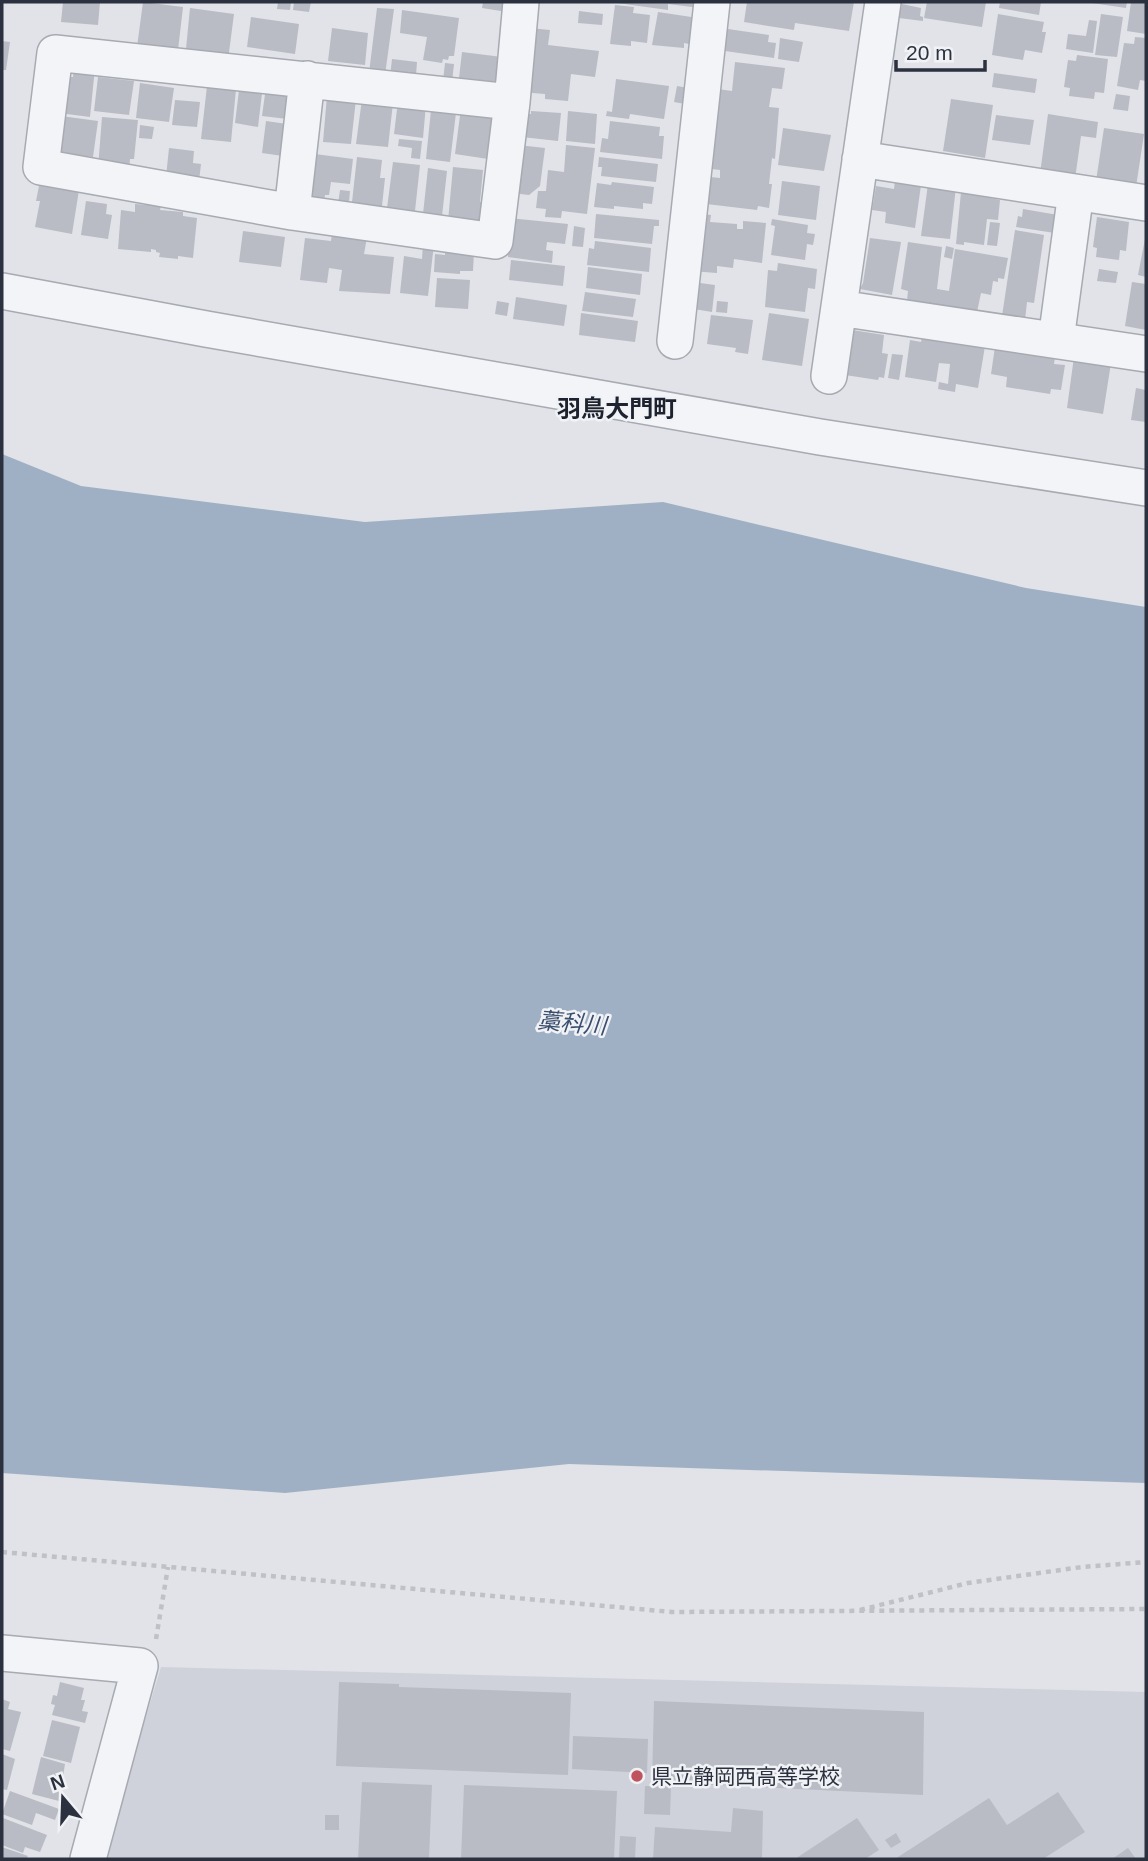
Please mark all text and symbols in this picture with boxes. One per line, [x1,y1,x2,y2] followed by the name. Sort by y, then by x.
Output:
[896,28,985,72] scale bar
[906,41,953,64] text: 20 m
[557,395,677,422] district label: 羽鳥大門町
[536,1007,610,1039] water label: 藁科川
[28,1763,98,1833] north arrow
[651,1765,840,1788] place label: 県立静岡西高等学校
[629,1768,645,1784] marker: 県立静岡西高等学校
[48,1770,68,1795] text: N

